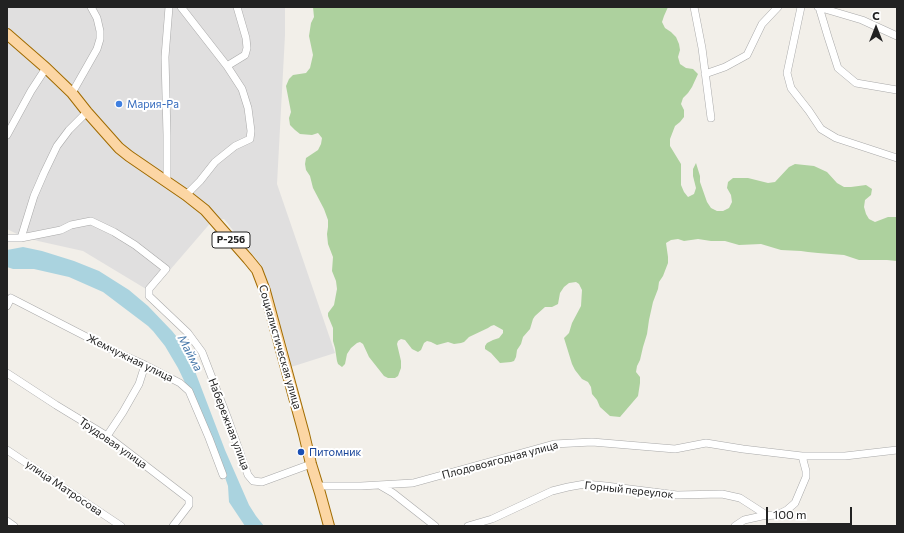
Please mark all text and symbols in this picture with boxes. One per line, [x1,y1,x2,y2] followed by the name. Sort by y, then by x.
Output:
[856,8,896,48] north arrow
[872,9,880,22] text: С
[127,97,179,111] place label: Мария-Ра
[114,99,124,109] marker: Мария-Ра
[212,232,250,248] road number: Р-256
[256,283,304,411] street label: Социалистическая улица
[85,331,175,385] street label: Жемчужная улица
[174,332,206,374] water label: Майма
[205,376,253,472] street label: Набережная улица
[76,415,150,471] street label: Трудовая улица
[440,438,560,482] street label: Плодовоягодная улица
[309,445,361,459] place label: Питомник
[296,447,306,457] marker: Питомник
[23,457,105,519] street label: улица Матросова
[584,479,674,501] street label: Горный переулок
[768,499,854,525] scale bar
[773,507,807,521] text: 100 m

